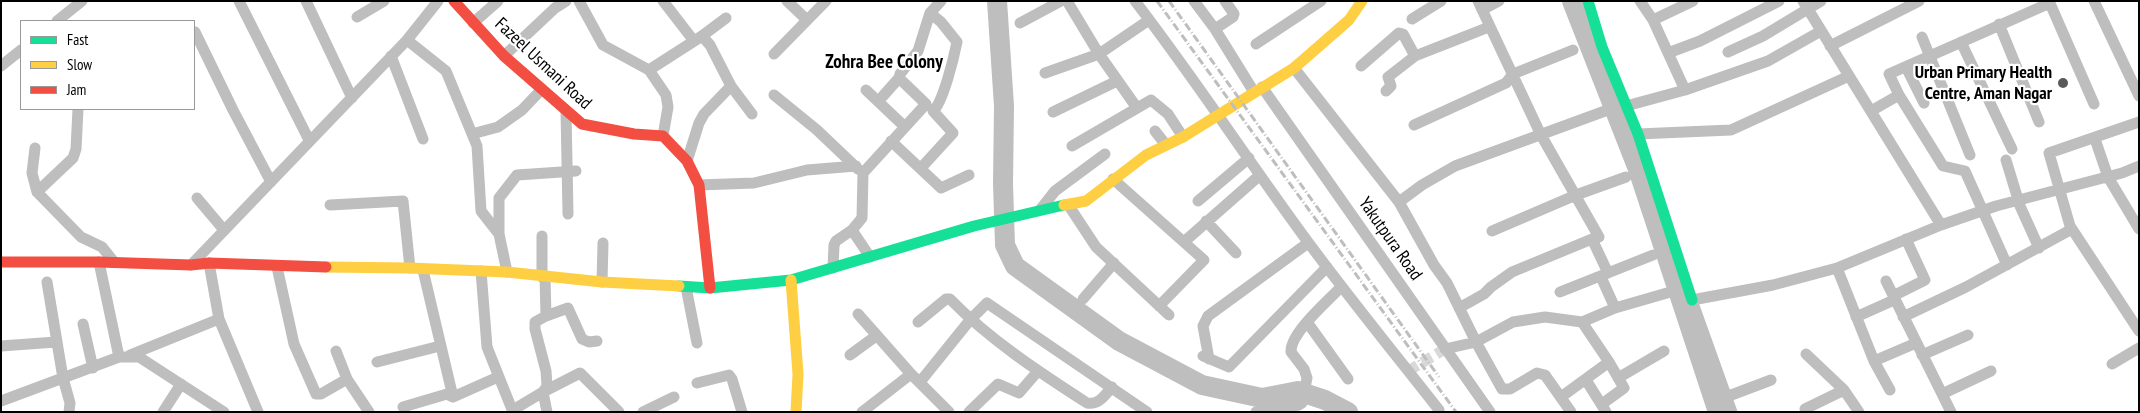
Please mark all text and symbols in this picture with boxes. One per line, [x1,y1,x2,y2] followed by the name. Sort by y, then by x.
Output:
[490,14,596,114] street label: Fazeel Usmani Road
[20,20,195,110] legend
[67,30,88,49] text: Fast
[825,52,943,74] district label: Zohra Bee Colony
[67,55,92,74] text: Slow
[1915,62,2052,104] place label: Urban Primary Health Centre, Aman Nagar
[2056,76,2070,90] marker: Urban Primary Health Centre, Aman Nagar
[67,80,86,99] text: Jam
[1354,193,1426,285] street label: Yakutpura Road

